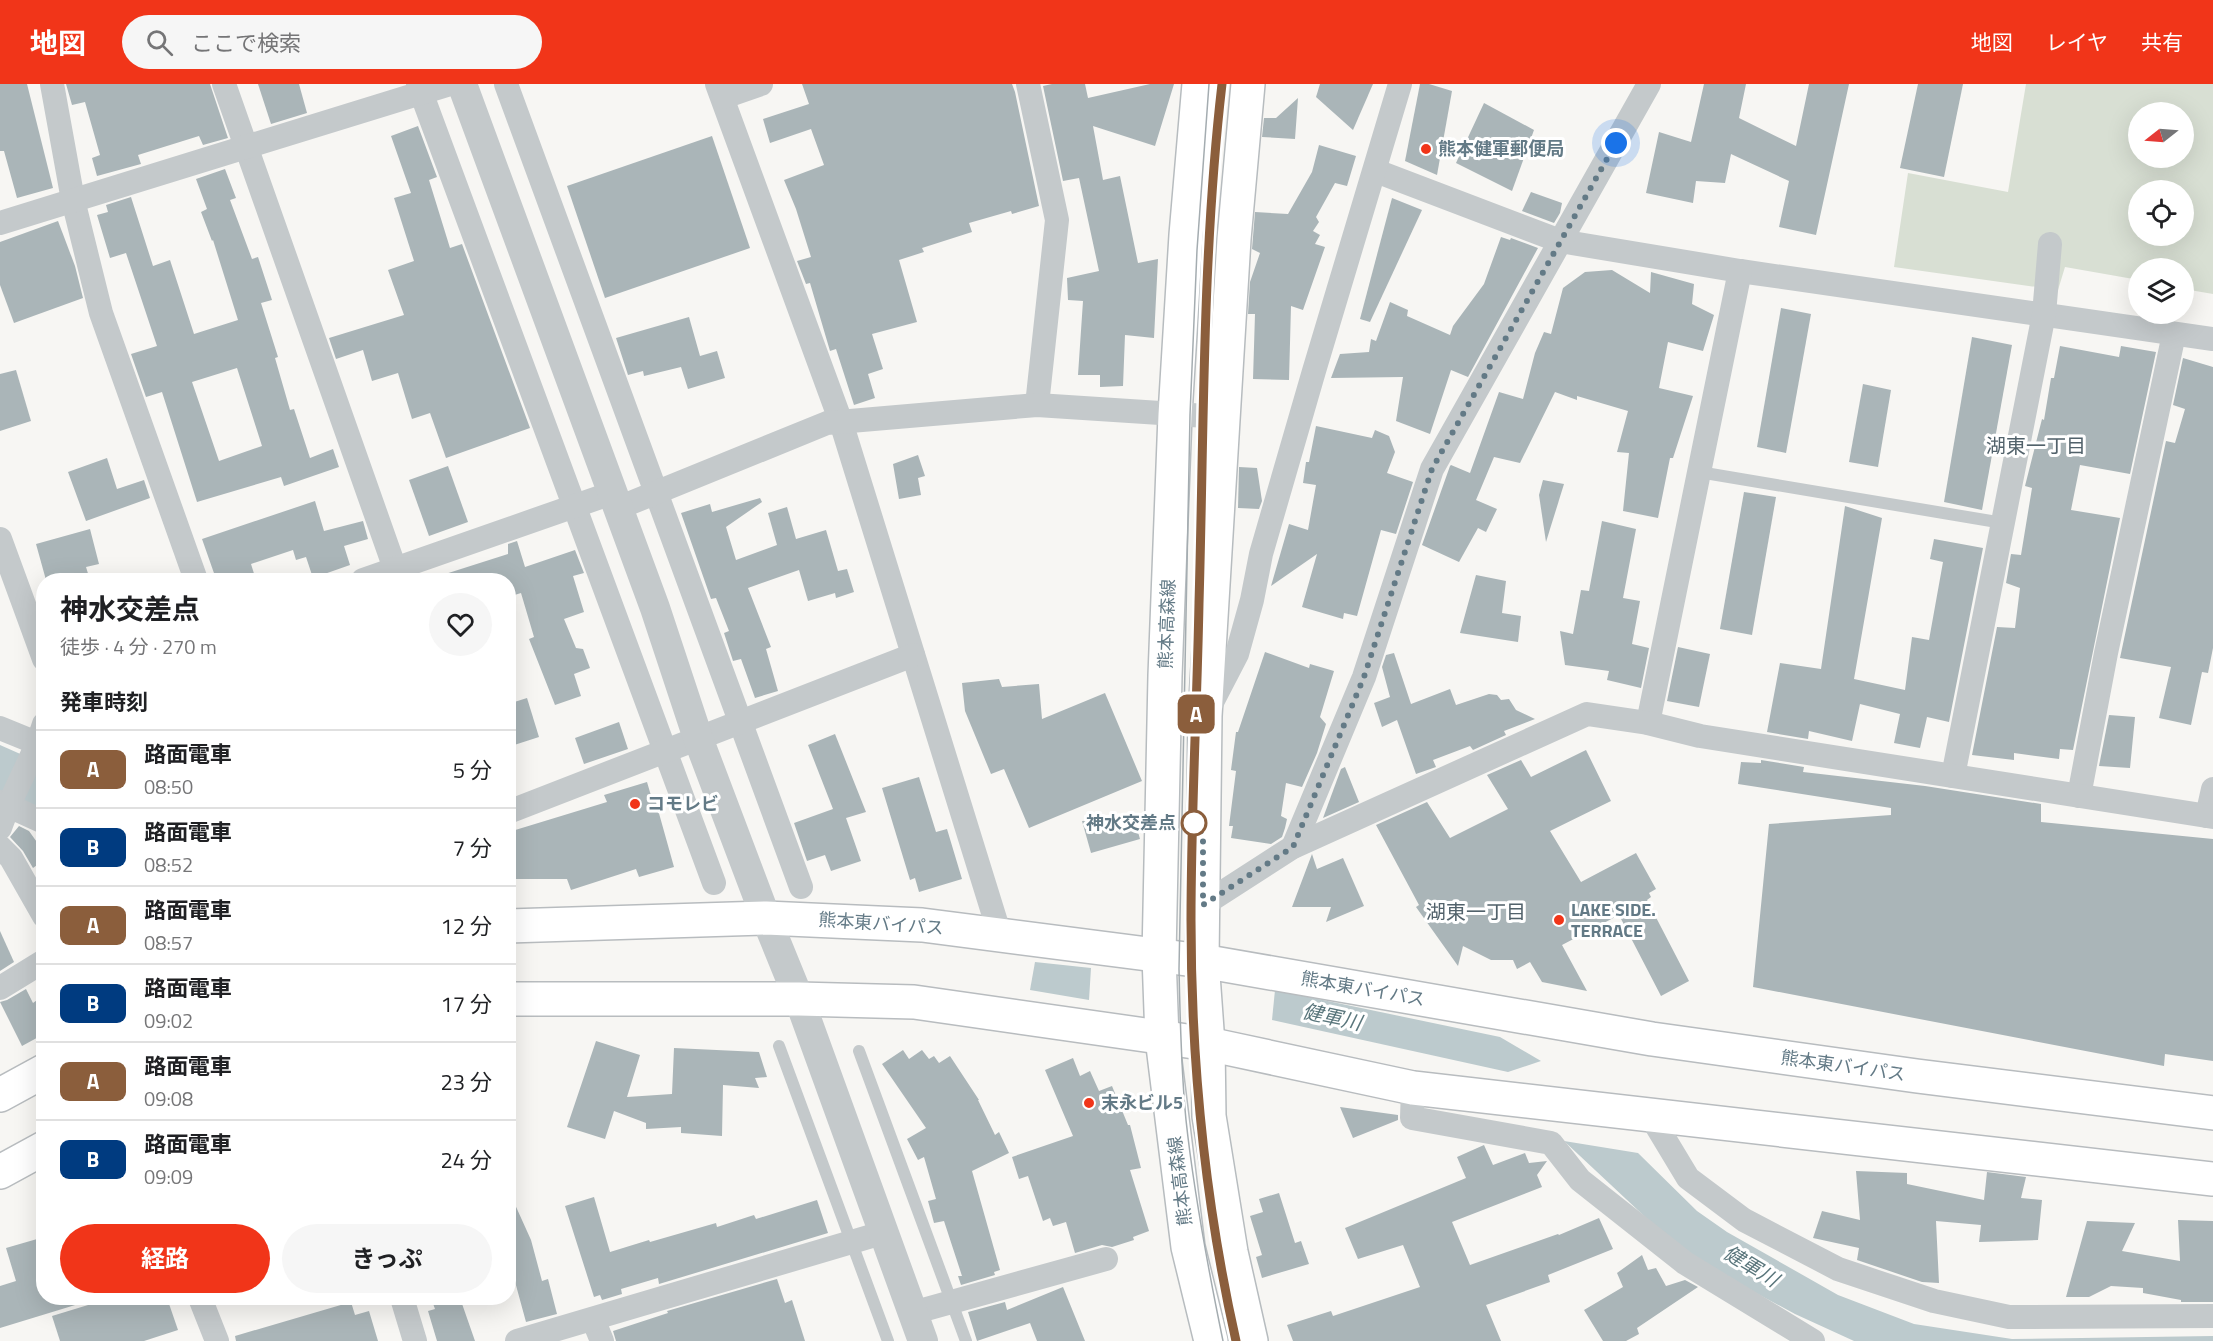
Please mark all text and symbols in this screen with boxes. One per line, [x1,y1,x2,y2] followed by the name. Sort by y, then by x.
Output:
[122,15,542,69] search box
[30,21,86,64] text: 地図
[143,26,176,59] icon: search
[191,26,301,60] text: ここで検索
[1971,26,2013,58] text: 地図
[2046,26,2108,58] text: レイヤ
[2141,26,2183,58] text: 共有
[2128,102,2194,168] north arrow
[2128,102,2194,324] map controls
[1601,128,1631,158] your location
[1438,135,1564,162] place label: 熊本健軍郵便局
[1419,142,1433,156] marker: 熊本健軍郵便局
[2128,180,2194,246] button: locate
[2128,258,2194,324] button: layers
[1986,430,2086,461] district label: 湖東一丁目
[1151,579,1182,669] street label: 熊本高森線
[60,587,200,630] text: 神水交差点
[429,593,492,656] button: heart
[60,631,217,662] text: 徒歩 · 4 分 · 270 m
[60,685,148,719] text: 発車時刻
[1176,694,1216,734] line badge: A
[1190,698,1202,730] text: A
[144,737,232,771] text: 路面電車
[87,753,99,785] text: A
[453,753,492,787] text: 5 分
[144,771,193,802] text: 08:50
[647,790,719,817] place label: コモレビ
[628,797,642,811] marker: コモレビ
[1086,809,1176,836] place label: 神水交差点
[1181,810,1207,836] marker: 神水交差点
[144,815,232,849] text: 路面電車
[87,831,99,863] text: B
[453,831,492,865] text: 7 分
[144,849,193,880] text: 08:52
[144,893,232,927] text: 路面電車
[1426,896,1526,927] district label: 湖東一丁目
[1571,896,1656,944] place label: LAKE SIDE. TERRACE
[817,906,945,941] street label: 熊本東バイパス
[87,909,99,941] text: A
[441,909,492,943] text: 12 分
[1552,913,1566,927] marker: LAKE SIDE. TERRACE
[144,927,193,958] text: 08:57
[1299,964,1427,1013] street label: 熊本東バイパス
[144,971,232,1005] text: 路面電車
[87,987,99,1019] text: B
[441,987,492,1021] text: 17 分
[1300,995,1367,1038] water label: 健軍川
[144,1005,193,1036] text: 09:02
[1779,1043,1907,1088] street label: 熊本東バイパス
[144,1049,232,1083] text: 路面電車
[87,1065,99,1097] text: A
[441,1065,492,1099] text: 23 分
[144,1083,193,1114] text: 09:08
[1101,1089,1183,1116] place label: 末永ビル5
[1082,1096,1096,1110] marker: 末永ビル5
[144,1127,232,1161] text: 路面電車
[1161,1135,1198,1227] street label: 熊本高森線
[87,1143,99,1175] text: B
[441,1143,492,1177] text: 24 分
[144,1161,193,1192] text: 09:09
[60,1224,270,1293] button: 経路
[282,1224,492,1293] button: きっぷ
[1718,1237,1787,1295] water label: 健軍川

